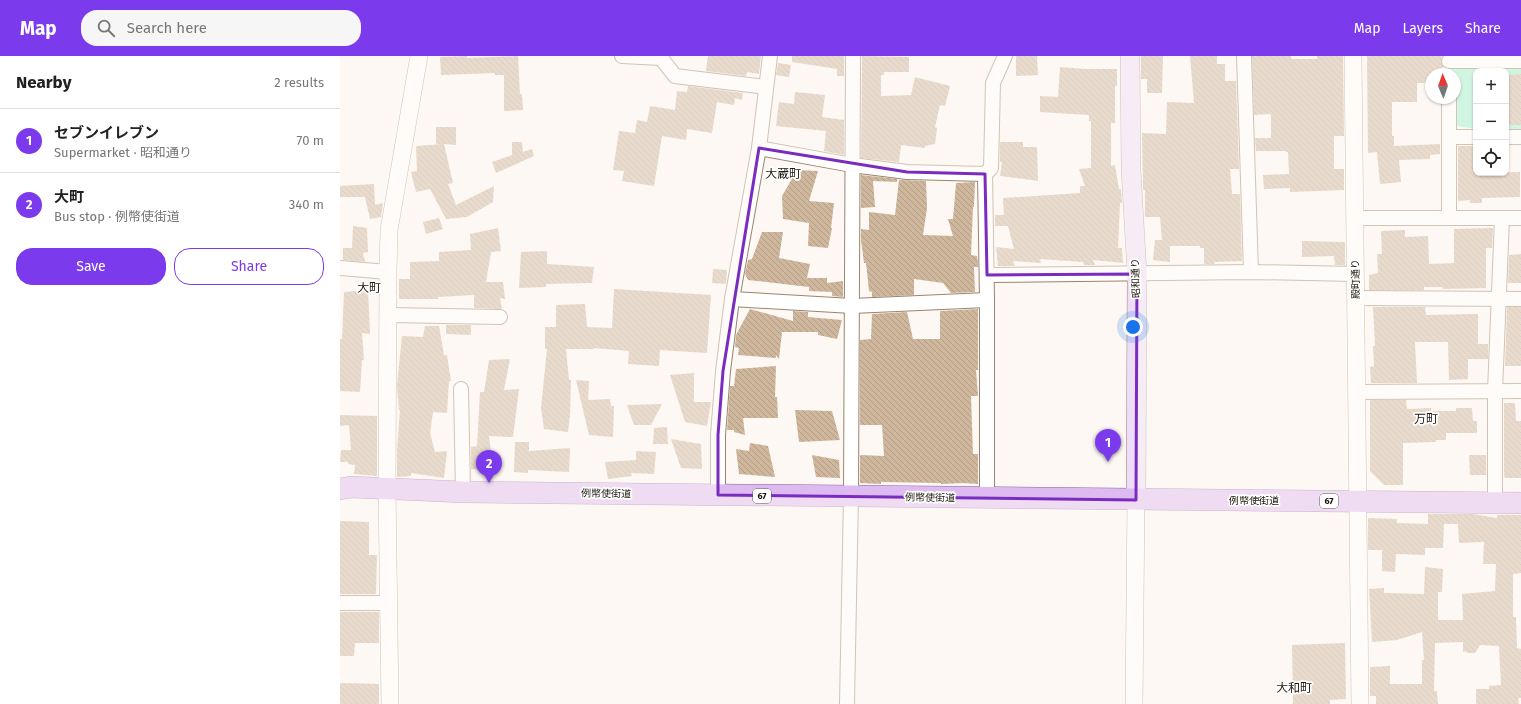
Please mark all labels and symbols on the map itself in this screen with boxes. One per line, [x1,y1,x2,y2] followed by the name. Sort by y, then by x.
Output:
[1425,68,1461,104] north arrow
[765,167,801,181] district label: 大蔵町
[1129,258,1143,298] street label: 昭和通り
[1350,259,1362,299] street label: 殿町通り
[357,281,381,295] district label: 大町
[1123,317,1143,337] your location
[1414,412,1438,426] district label: 万町
[1095,429,1121,462] pin: 1
[476,450,502,483] pin: 2
[580,488,631,500] street label: 例幣使街道
[753,489,771,503] road number: 67
[904,492,955,504] street label: 例幣使街道
[1320,494,1338,508] road number: 67
[1228,495,1279,507] street label: 例幣使街道
[1276,681,1312,695] district label: 大和町

